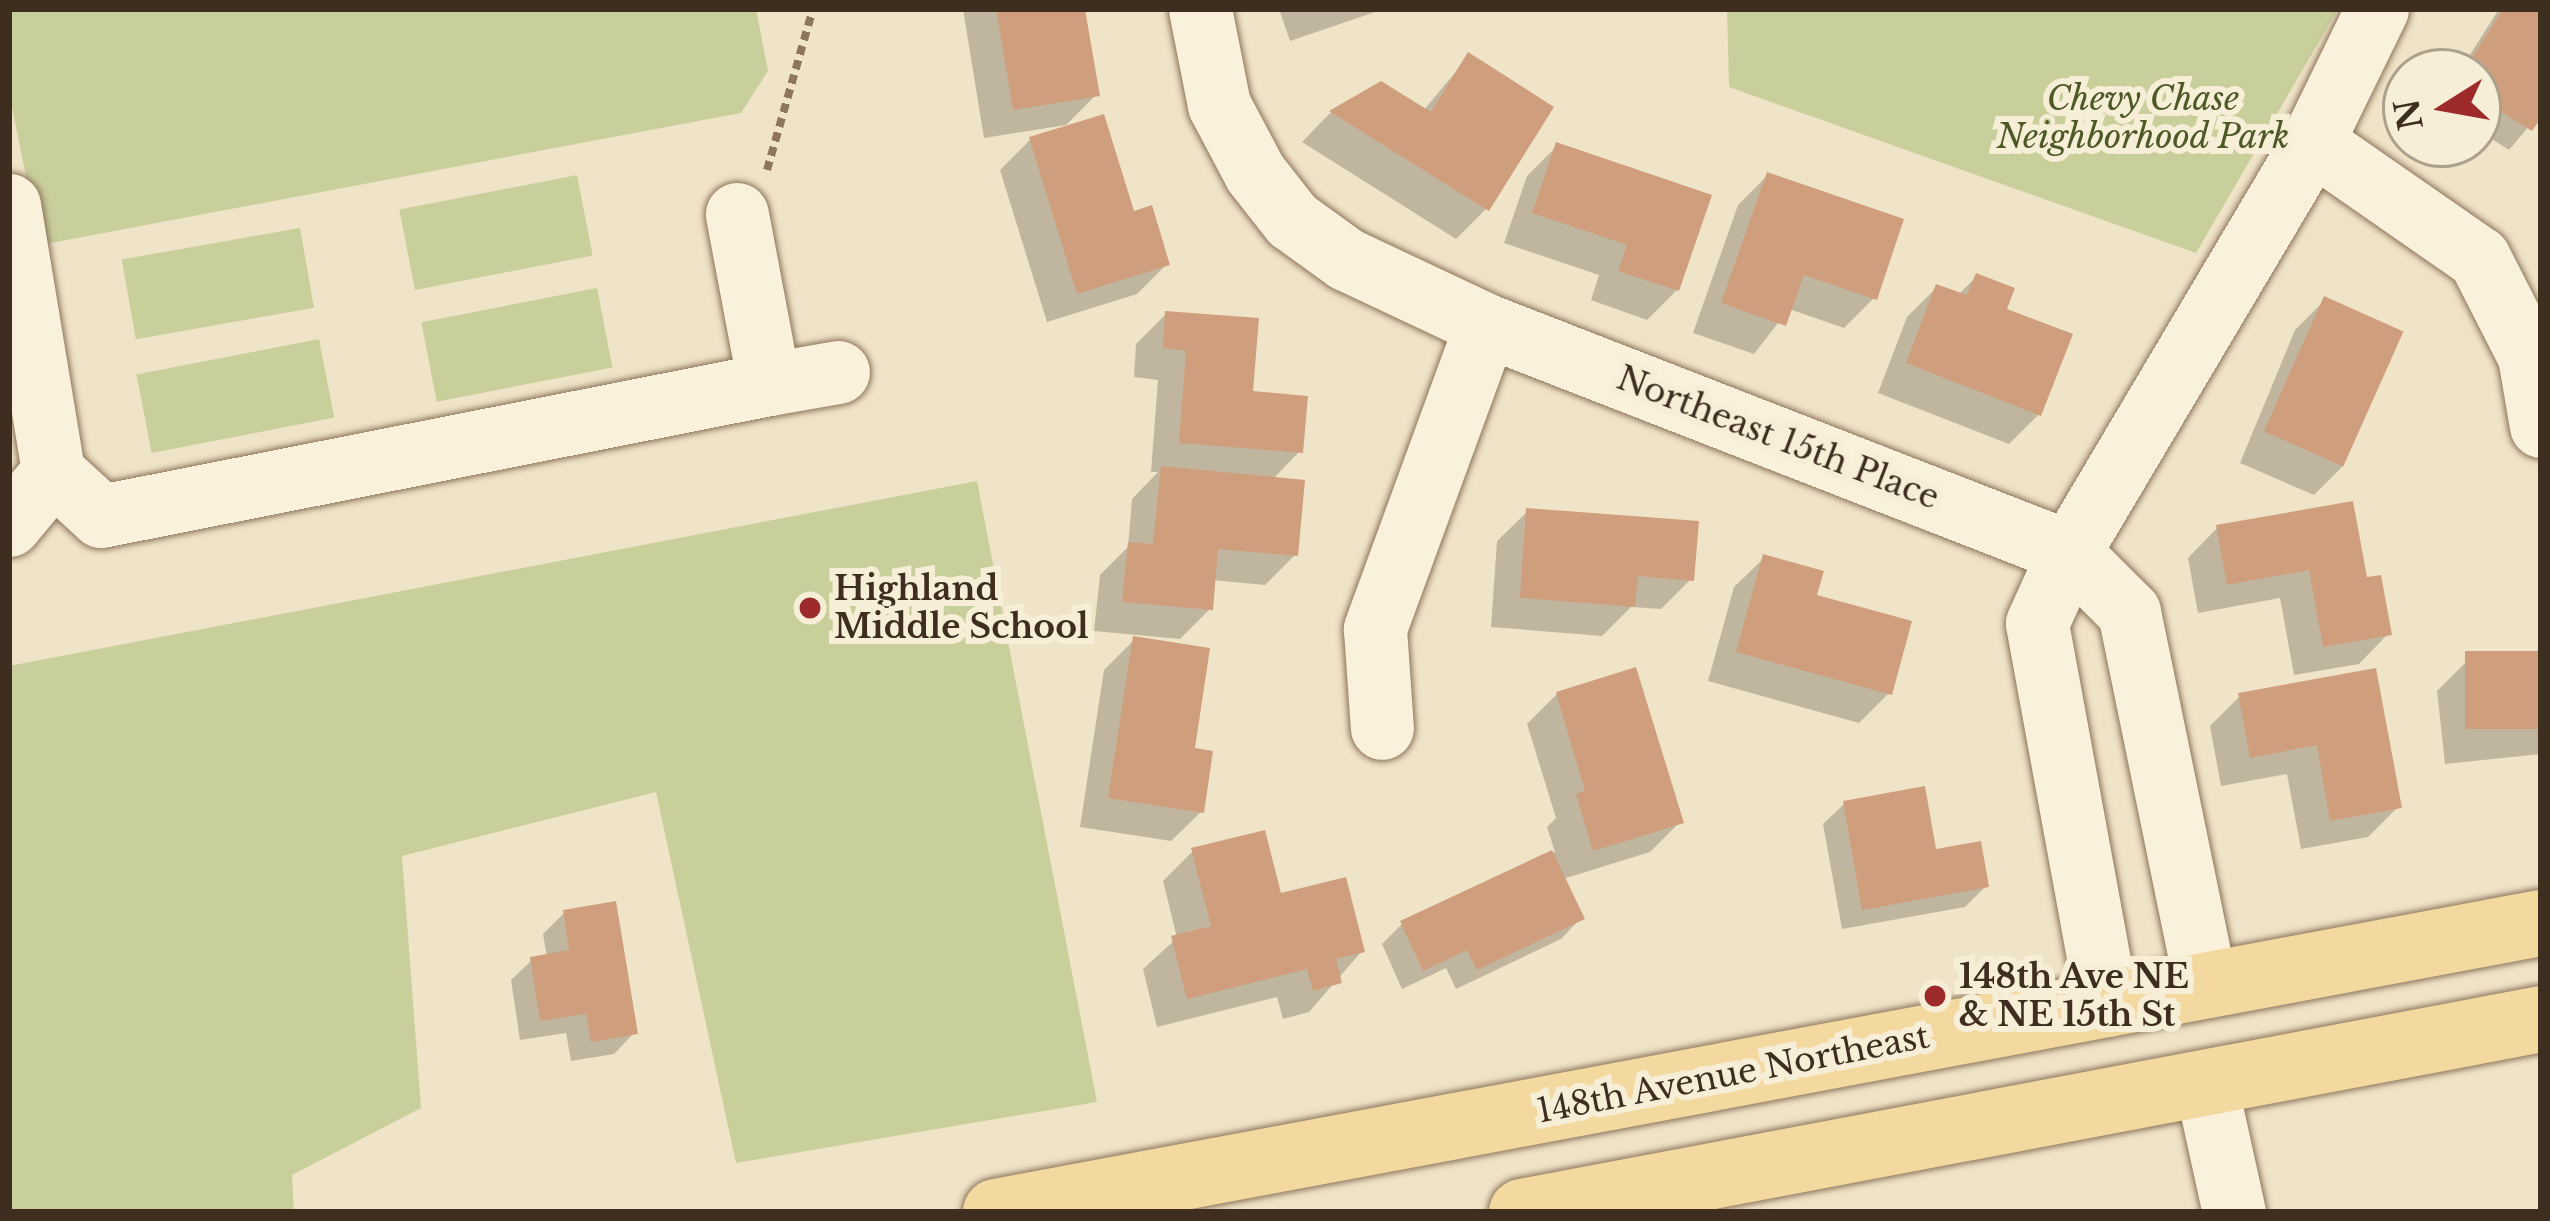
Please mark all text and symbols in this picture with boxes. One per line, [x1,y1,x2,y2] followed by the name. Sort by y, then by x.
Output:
[2382,48,2502,168] north arrow
[1996,79,2290,157] park label: Chevy Chase Neighborhood Park
[2386,95,2432,134] text: N
[1611,358,1945,518] street label: Northeast 15th Place
[834,569,1089,647] place label: Highland Middle School
[797,595,823,621] marker: Highland Middle School
[1959,957,2190,1035] place label: 148th Ave NE & NE 15th St
[1922,983,1948,1009] marker: 148th Ave NE & NE 15th St
[1533,1016,1933,1132] street label: 148th Avenue Northeast

